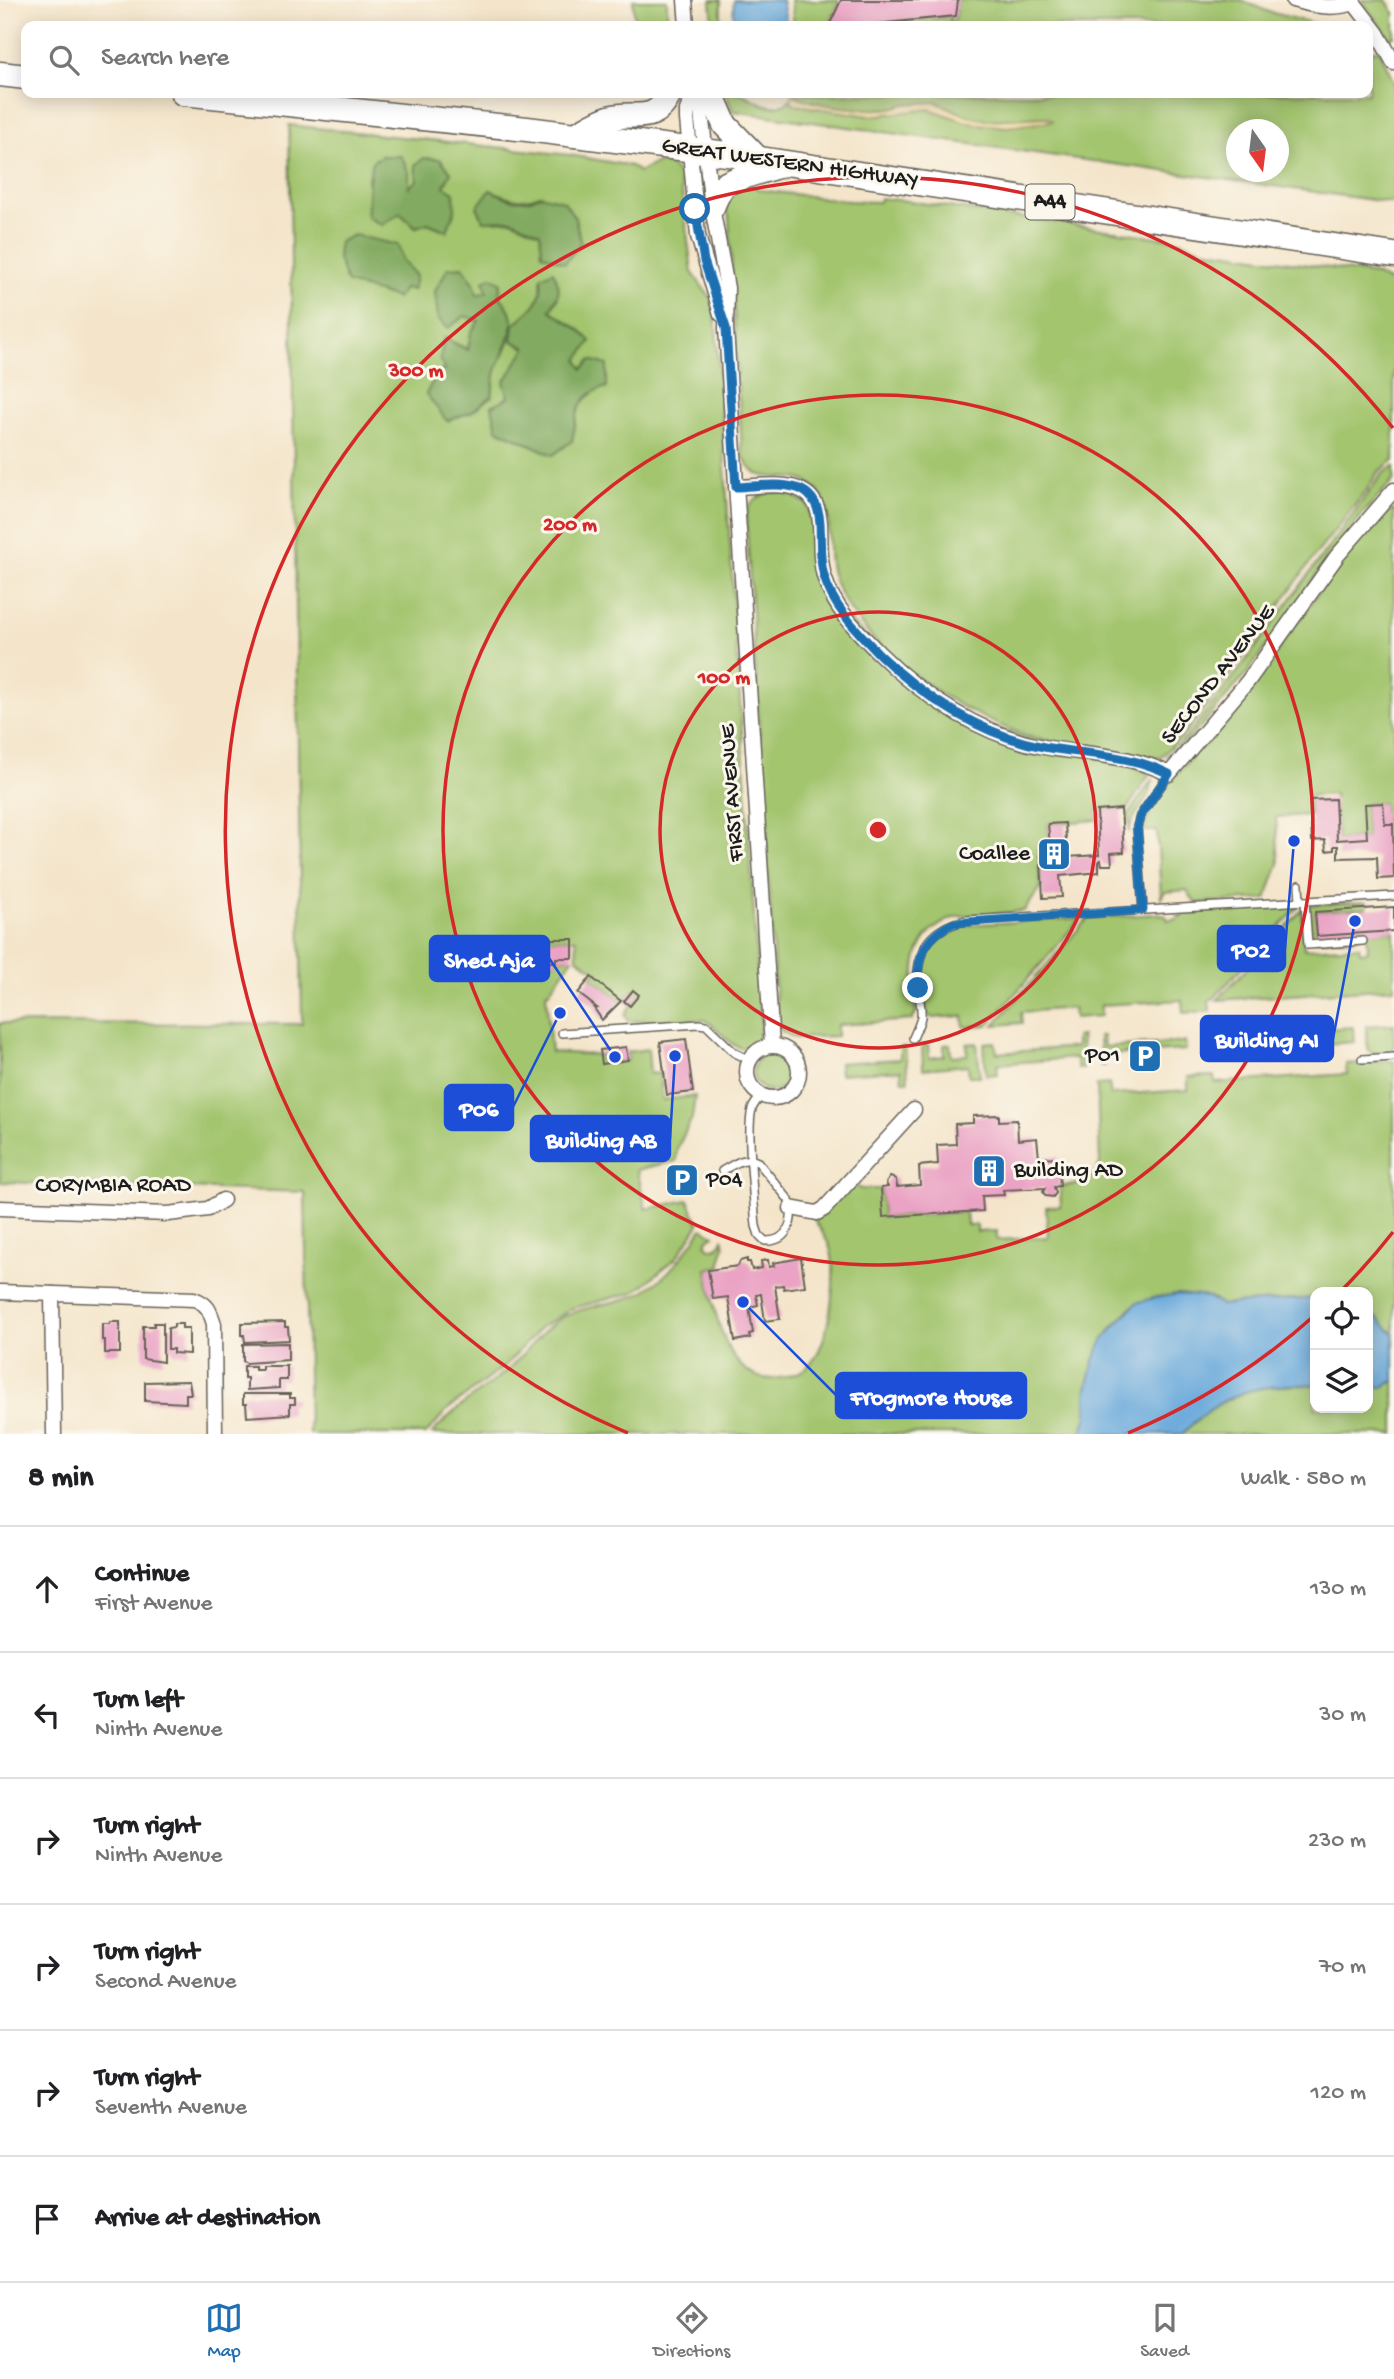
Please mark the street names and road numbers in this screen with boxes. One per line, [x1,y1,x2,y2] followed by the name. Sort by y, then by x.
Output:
[660,133,920,195] street label: GREAT WESTERN HIGHWAY
[1026,184,1074,220] road number: A44
[1156,598,1283,750] street label: SECOND AVENUE
[715,722,751,864] street label: FIRST AVENUE
[35,1173,192,1200] street label: CORYMBIA ROAD

